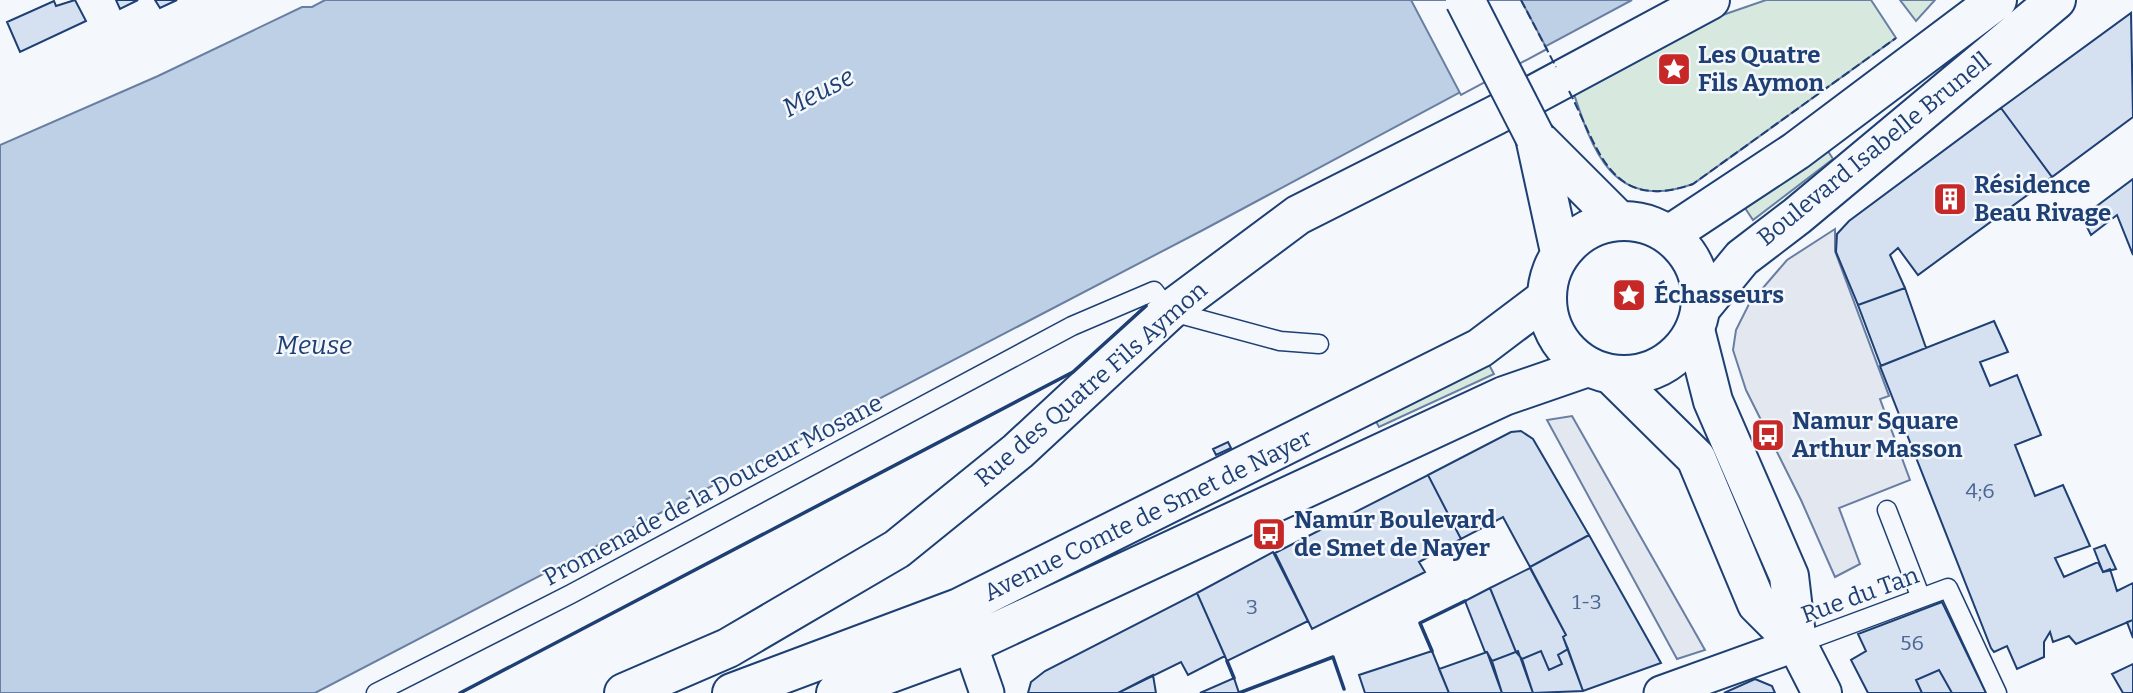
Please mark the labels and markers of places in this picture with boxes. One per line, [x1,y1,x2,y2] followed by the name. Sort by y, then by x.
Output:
[1698,41,1825,97] place label: Les Quatre Fils Aymon
[1655,50,1693,88] place icon: Les Quatre Fils Aymon
[1974,171,2111,227] place label: Résidence Beau Rivage
[1931,180,1969,218] building icon: Résidence Beau Rivage
[1610,276,1648,314] place icon: Échasseurs
[1654,279,1784,309] place label: Échasseurs
[1792,407,1963,463] place label: Namur Square Arthur Masson
[1749,416,1787,454] bus stop icon: Namur Square Arthur Masson
[1294,506,1496,562] place label: Namur Boulevard de Smet de Nayer
[1250,515,1288,553] bus stop icon: Namur Boulevard de Smet de Nayer

